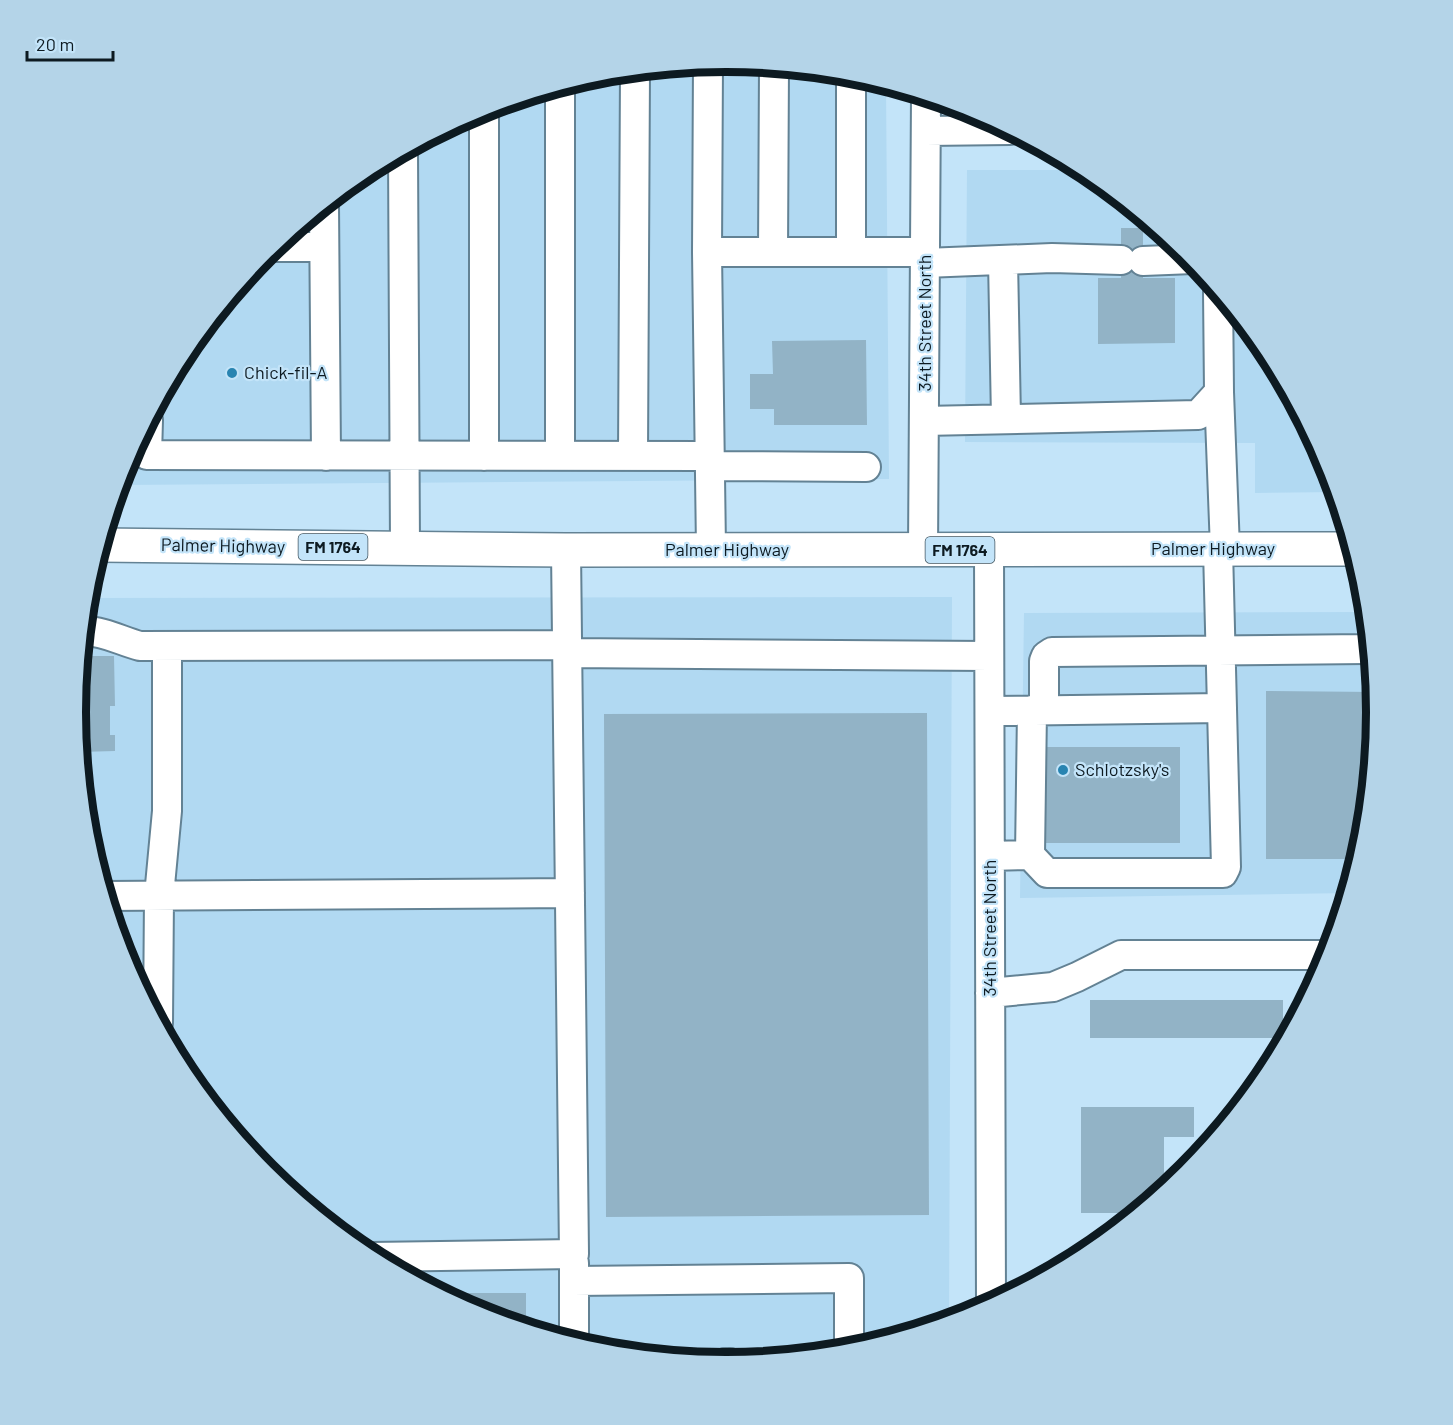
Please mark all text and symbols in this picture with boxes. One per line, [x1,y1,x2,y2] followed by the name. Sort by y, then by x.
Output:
[27,24,112,62] scale bar
[36,33,74,55] text: 20 m
[913,255,935,391] street label: 34th Street North
[244,361,328,383] place label: Chick-fil-A
[225,366,239,380] marker: Chick-fil-A
[161,533,285,557] street label: Palmer Highway
[298,534,368,560] road number: FM 1764
[926,537,994,563] road number: FM 1764
[1151,537,1275,559] street label: Palmer Highway
[665,538,789,560] street label: Palmer Highway
[1075,758,1170,780] place label: Schlotzsky's
[1056,763,1070,777] marker: Schlotzsky's
[978,860,1000,996] street label: 34th Street North

